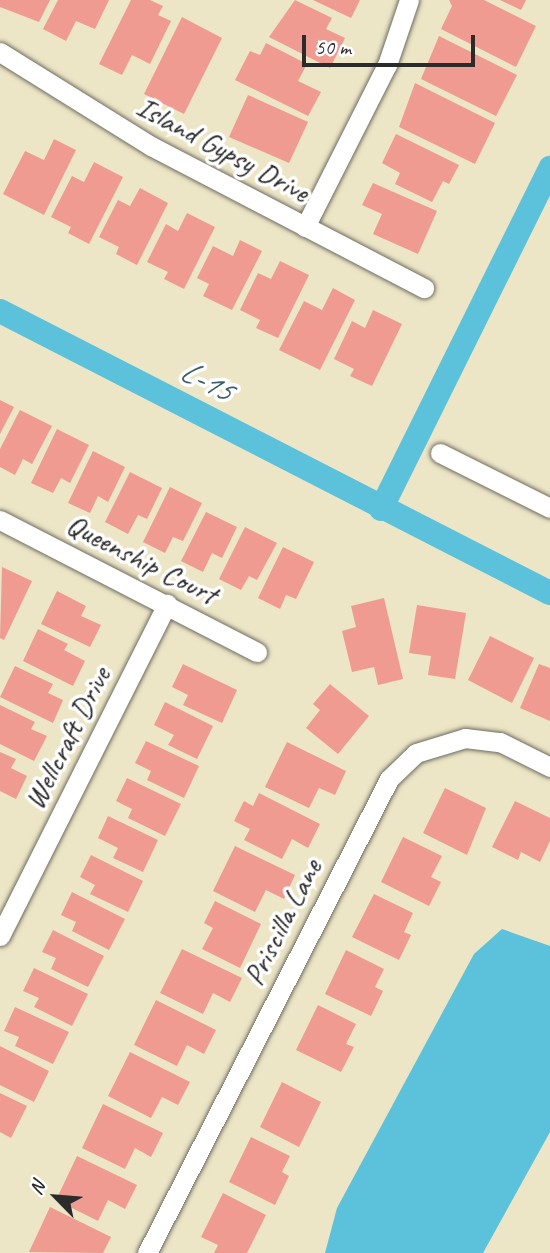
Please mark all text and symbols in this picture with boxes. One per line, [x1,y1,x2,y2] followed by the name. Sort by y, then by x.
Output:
[305,21,478,65] scale bar
[315,34,351,60] text: 50 m
[130,88,316,210] street label: Island Gypsy Drive
[174,352,238,410] water label: L-15
[61,506,223,612] street label: Queenship Court
[16,661,118,815] street label: Wellcraft Drive
[235,853,329,991] street label: Priscilla Lane
[21,1162,91,1232] north arrow
[24,1178,50,1199] text: N

